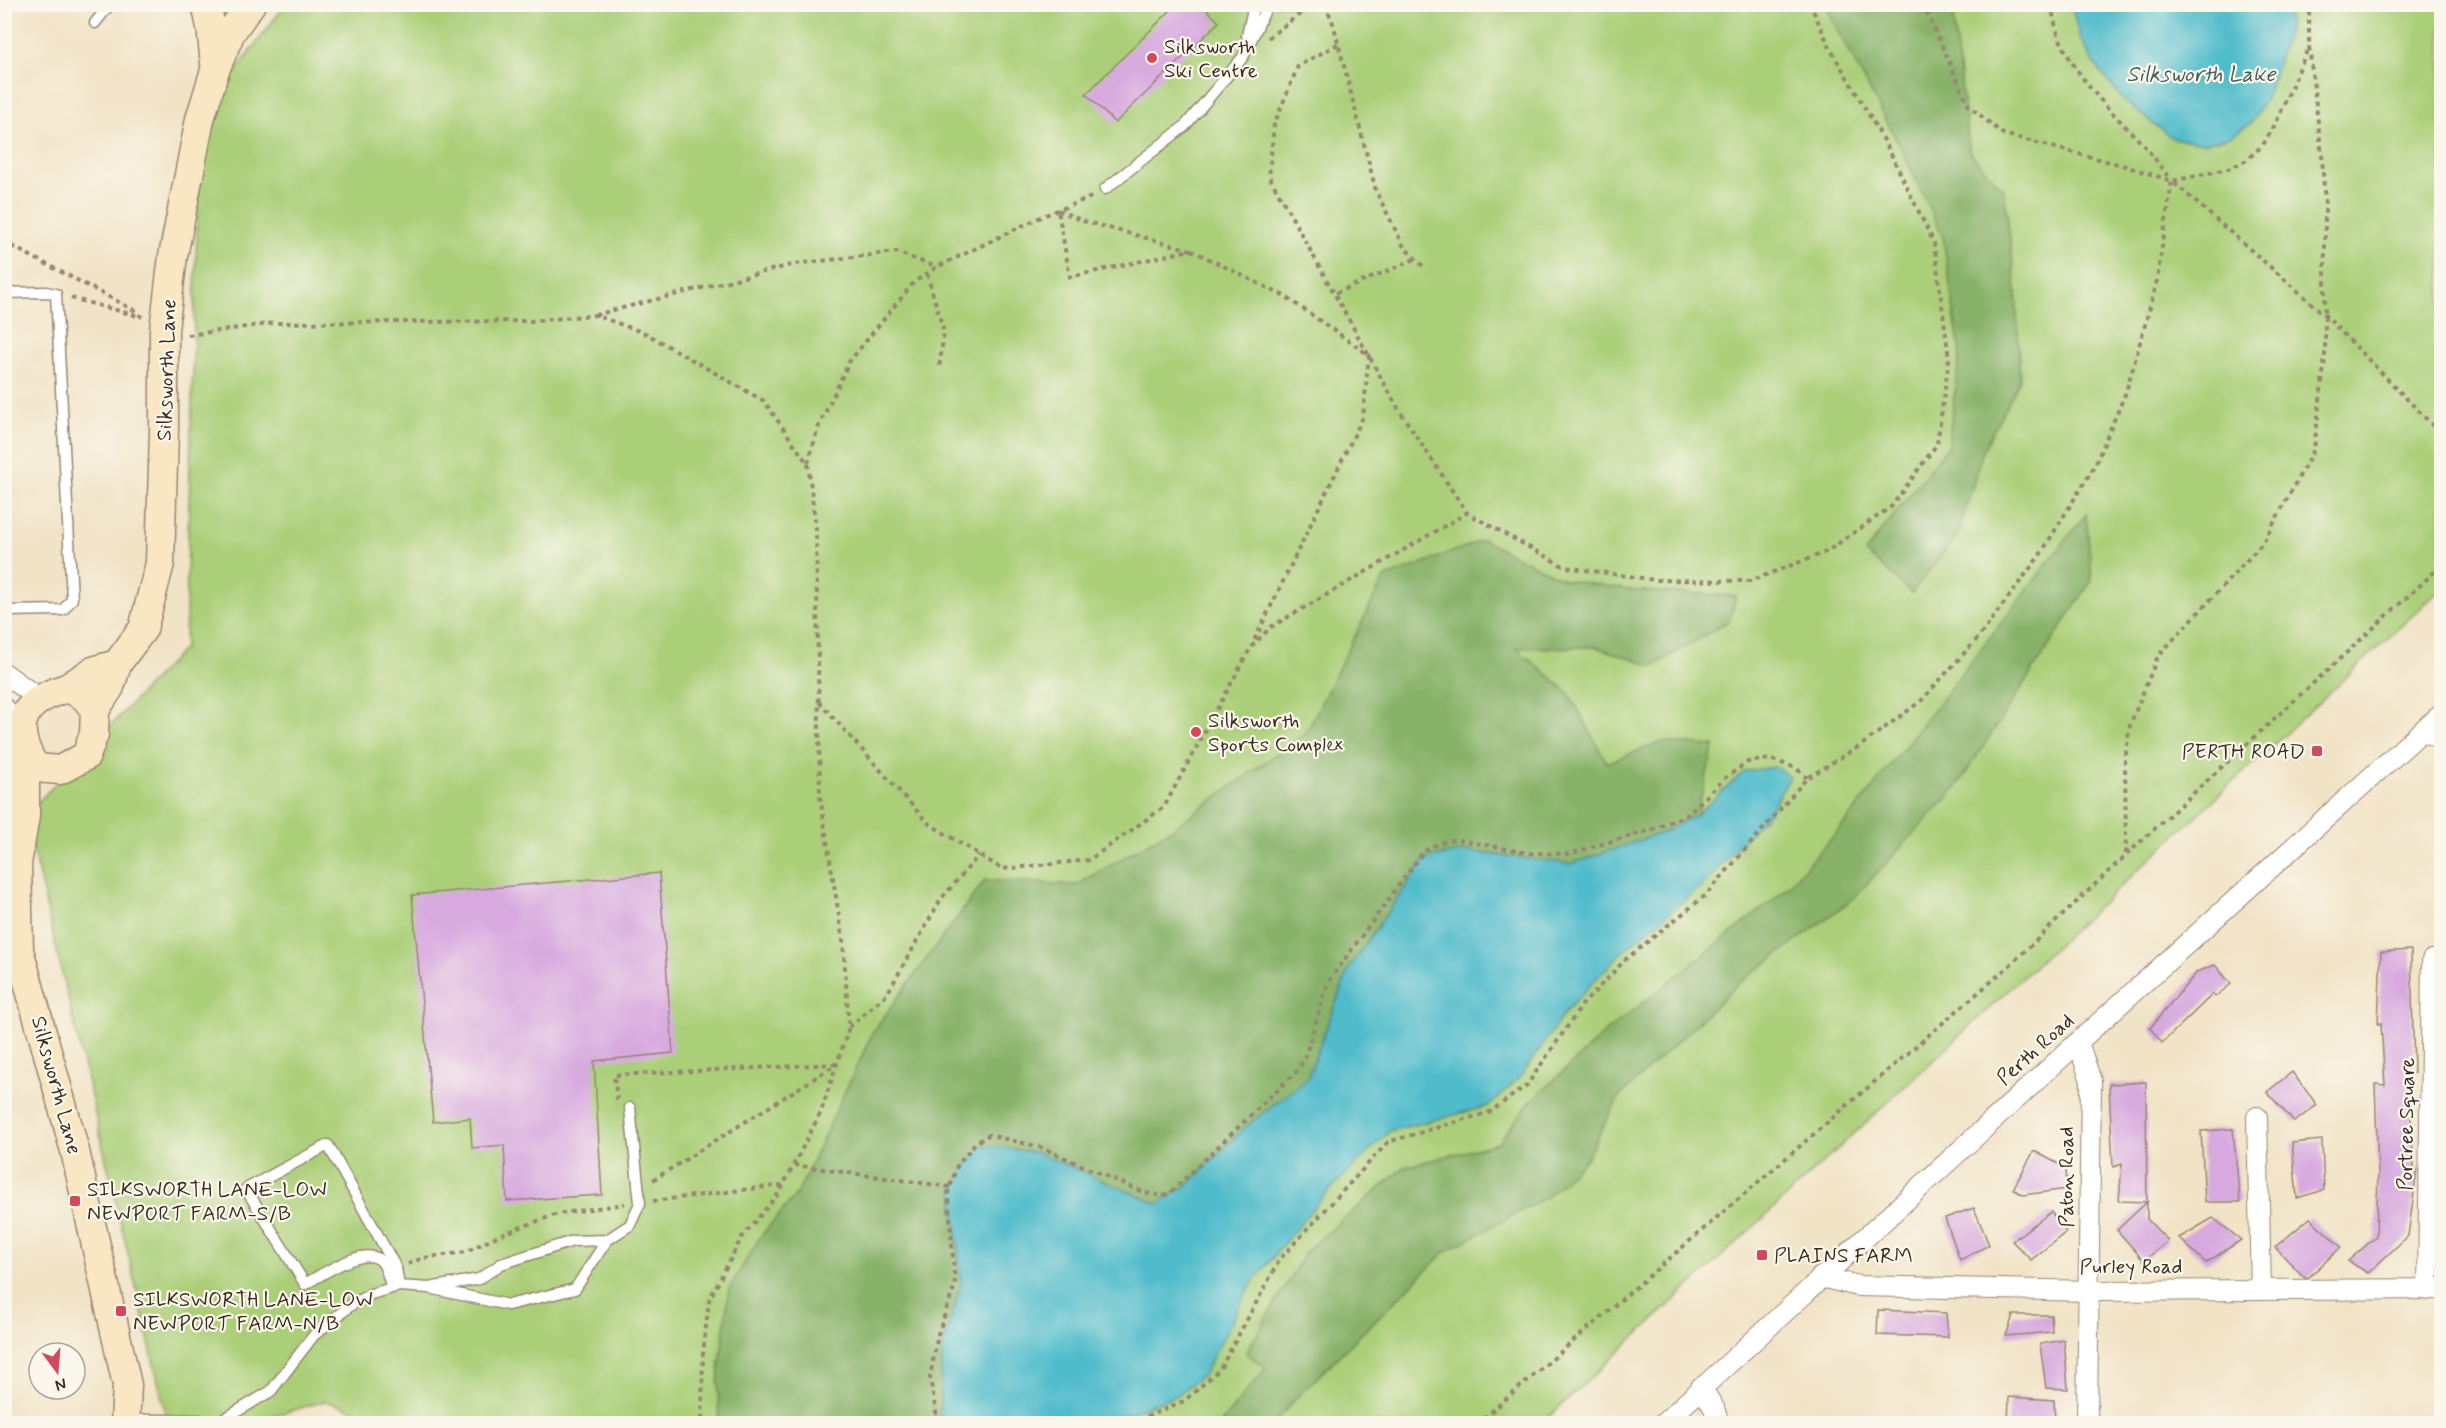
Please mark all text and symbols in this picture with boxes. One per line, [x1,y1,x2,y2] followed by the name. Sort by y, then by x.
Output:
[1164,33,1258,85] place label: Silksworth Ski Centre
[1145,51,1159,65] marker: Silksworth Ski Centre
[2127,61,2276,89] water label: Silksworth Lake
[151,299,183,441] street label: Silksworth Lane
[1208,707,1343,759] place label: Silksworth Sports Complex
[1189,725,1203,739] marker: Silksworth Sports Complex
[2182,738,2305,766] place label: PERTH ROAD
[2310,744,2324,758] marker: PERTH ROAD
[1991,1008,2080,1092] street label: Perth Road
[24,1013,88,1157] street label: Silksworth Lane
[2392,1057,2422,1191] street label: Portree Square
[2053,1126,2081,1228] street label: Paton Road
[87,1176,327,1228] place label: SILKSWORTH LANE-LOW NEWPORT FARM-S/B
[68,1194,82,1208] marker: SILKSWORTH LANE-LOW NEWPORT FARM-S/B
[1774,1242,1913,1270] place label: PLAINS FARM
[1755,1248,1769,1262] marker: PLAINS FARM
[2080,1253,2182,1281] street label: Purley Road
[133,1286,373,1338] place label: SILKSWORTH LANE-LOW NEWPORT FARM-N/B
[114,1304,128,1318] marker: SILKSWORTH LANE-LOW NEWPORT FARM-N/B
[27,1341,87,1401] north arrow
[53,1372,69,1396] text: N

